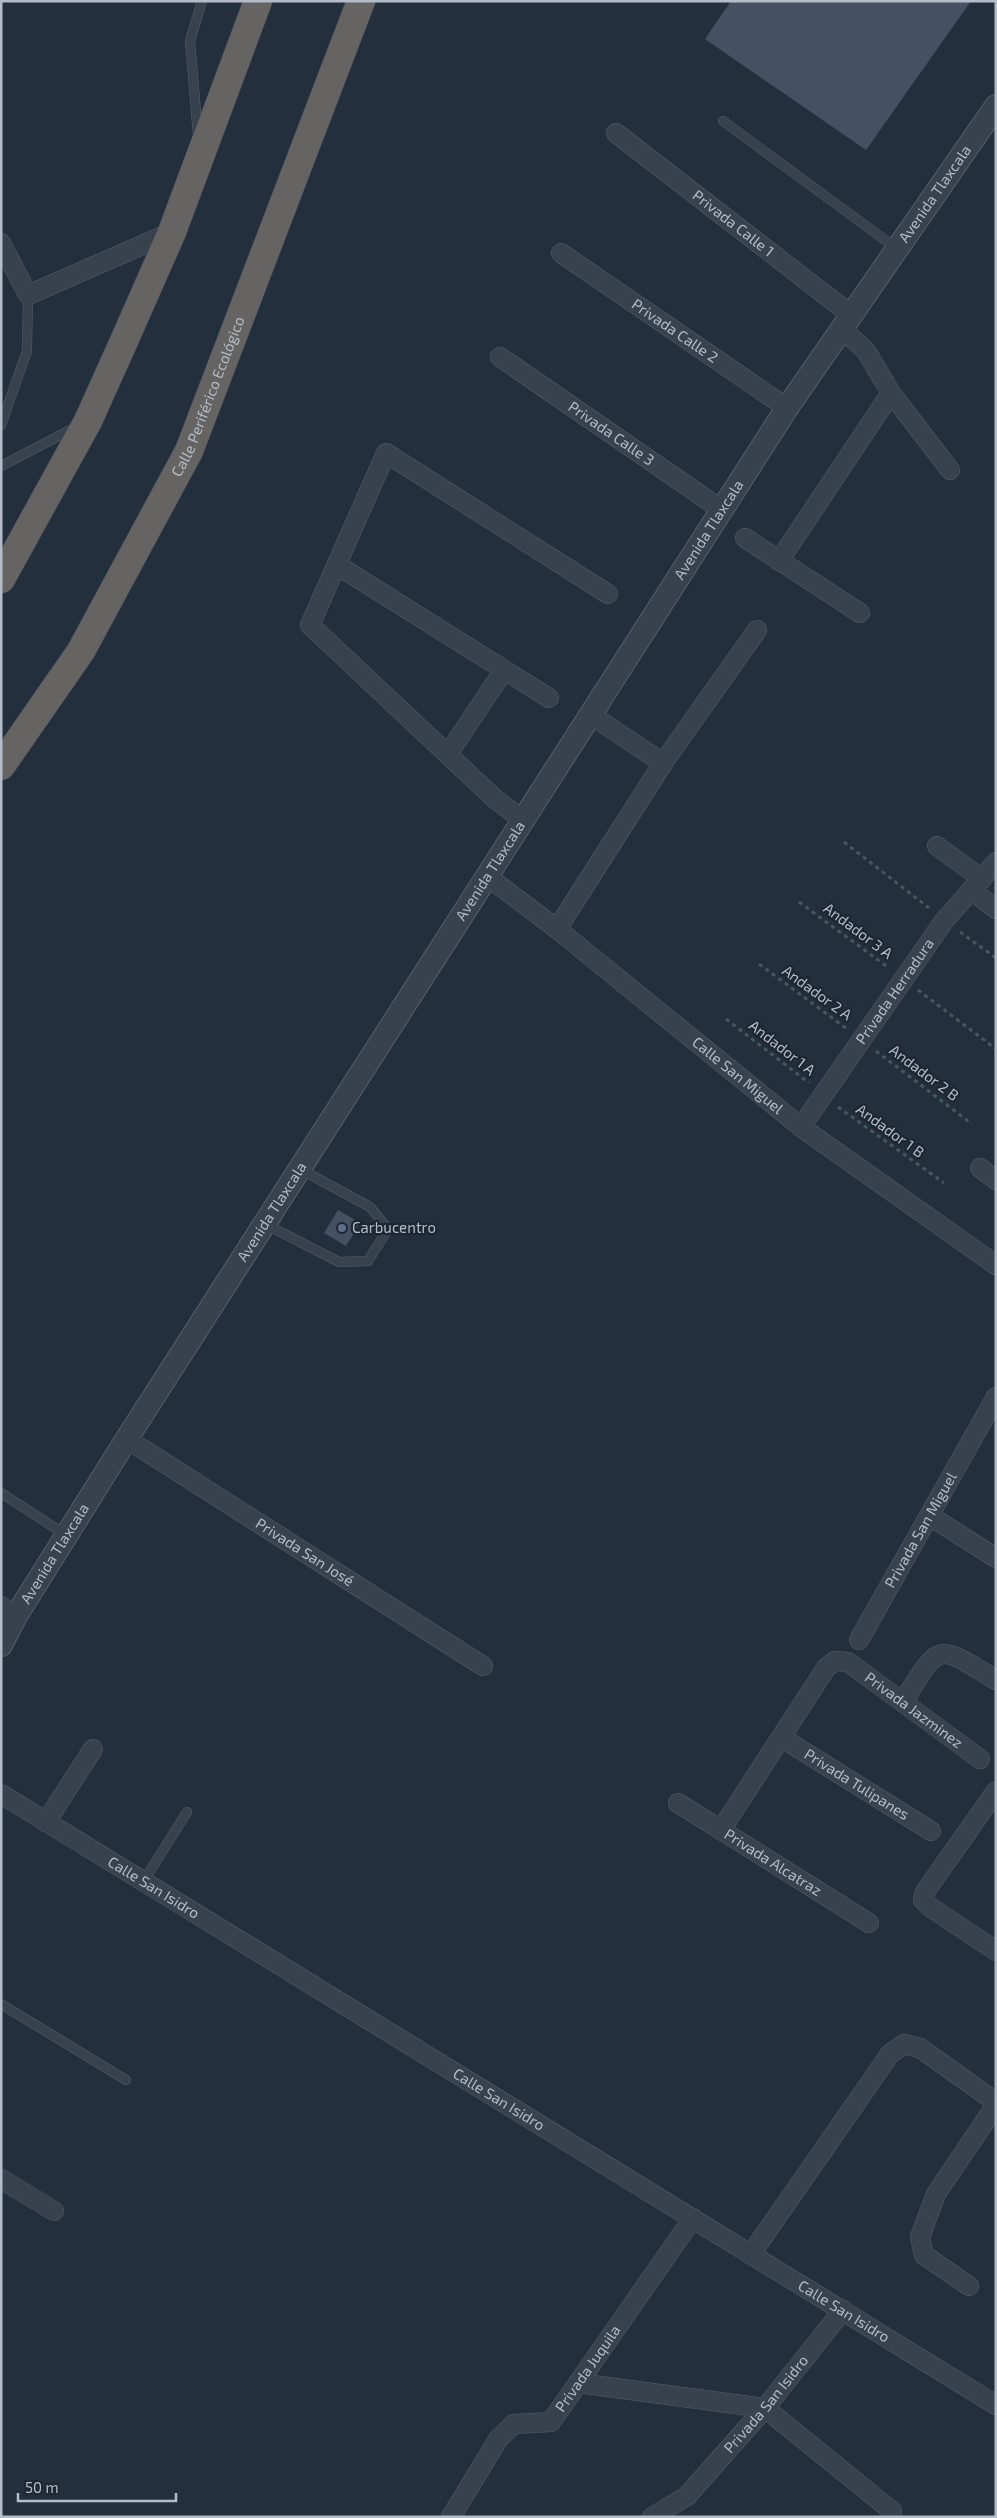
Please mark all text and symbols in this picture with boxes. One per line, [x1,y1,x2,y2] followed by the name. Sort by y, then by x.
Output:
[894,141,974,246] street label: Avenida Tlaxcala
[689,186,778,260] street label: Privada Calle 1
[629,294,722,366] street label: Privada Calle 2
[167,314,248,479] street label: Calle Periférico Ecológico
[565,397,658,469] street label: Privada Calle 3
[670,476,747,583] street label: Avenida Tlaxcala
[451,817,528,924] street label: Avenida Tlaxcala
[821,898,897,962] street label: Andador 3 A
[851,935,937,1047] street label: Privada Herradura
[779,961,857,1024] street label: Andador 2 A
[746,1016,820,1079] street label: Andador 1 A
[689,1032,788,1117] street label: Calle San Miguel
[886,1040,963,1104] street label: Andador 2 B
[853,1099,928,1161] street label: Andador 1 B
[233,1158,310,1265] street label: Avenida Tlaxcala
[352,1218,436,1236] place label: Carbucentro
[336,1222,348,1234] marker: Carbucentro
[880,1468,960,1591] street label: Privada San Miguel
[16,1500,92,1607] street label: Avenida Tlaxcala
[253,1514,357,1589] street label: Privada San José
[862,1668,967,1751] street label: Privada Jazminez
[801,1744,913,1823] street label: Privada Tulipanes
[721,1824,825,1899] street label: Privada Alcatraz
[105,1852,203,1922] street label: Calle San Isidro
[450,2064,548,2134] street label: Calle San Isidro
[795,2276,893,2346] street label: Calle San Isidro
[551,2321,624,2415] street label: Privada Juquila
[719,2351,811,2456] street label: Privada San Isidro
[18,2470,175,2502] scale bar
[25,2478,59,2496] text: 50 m

